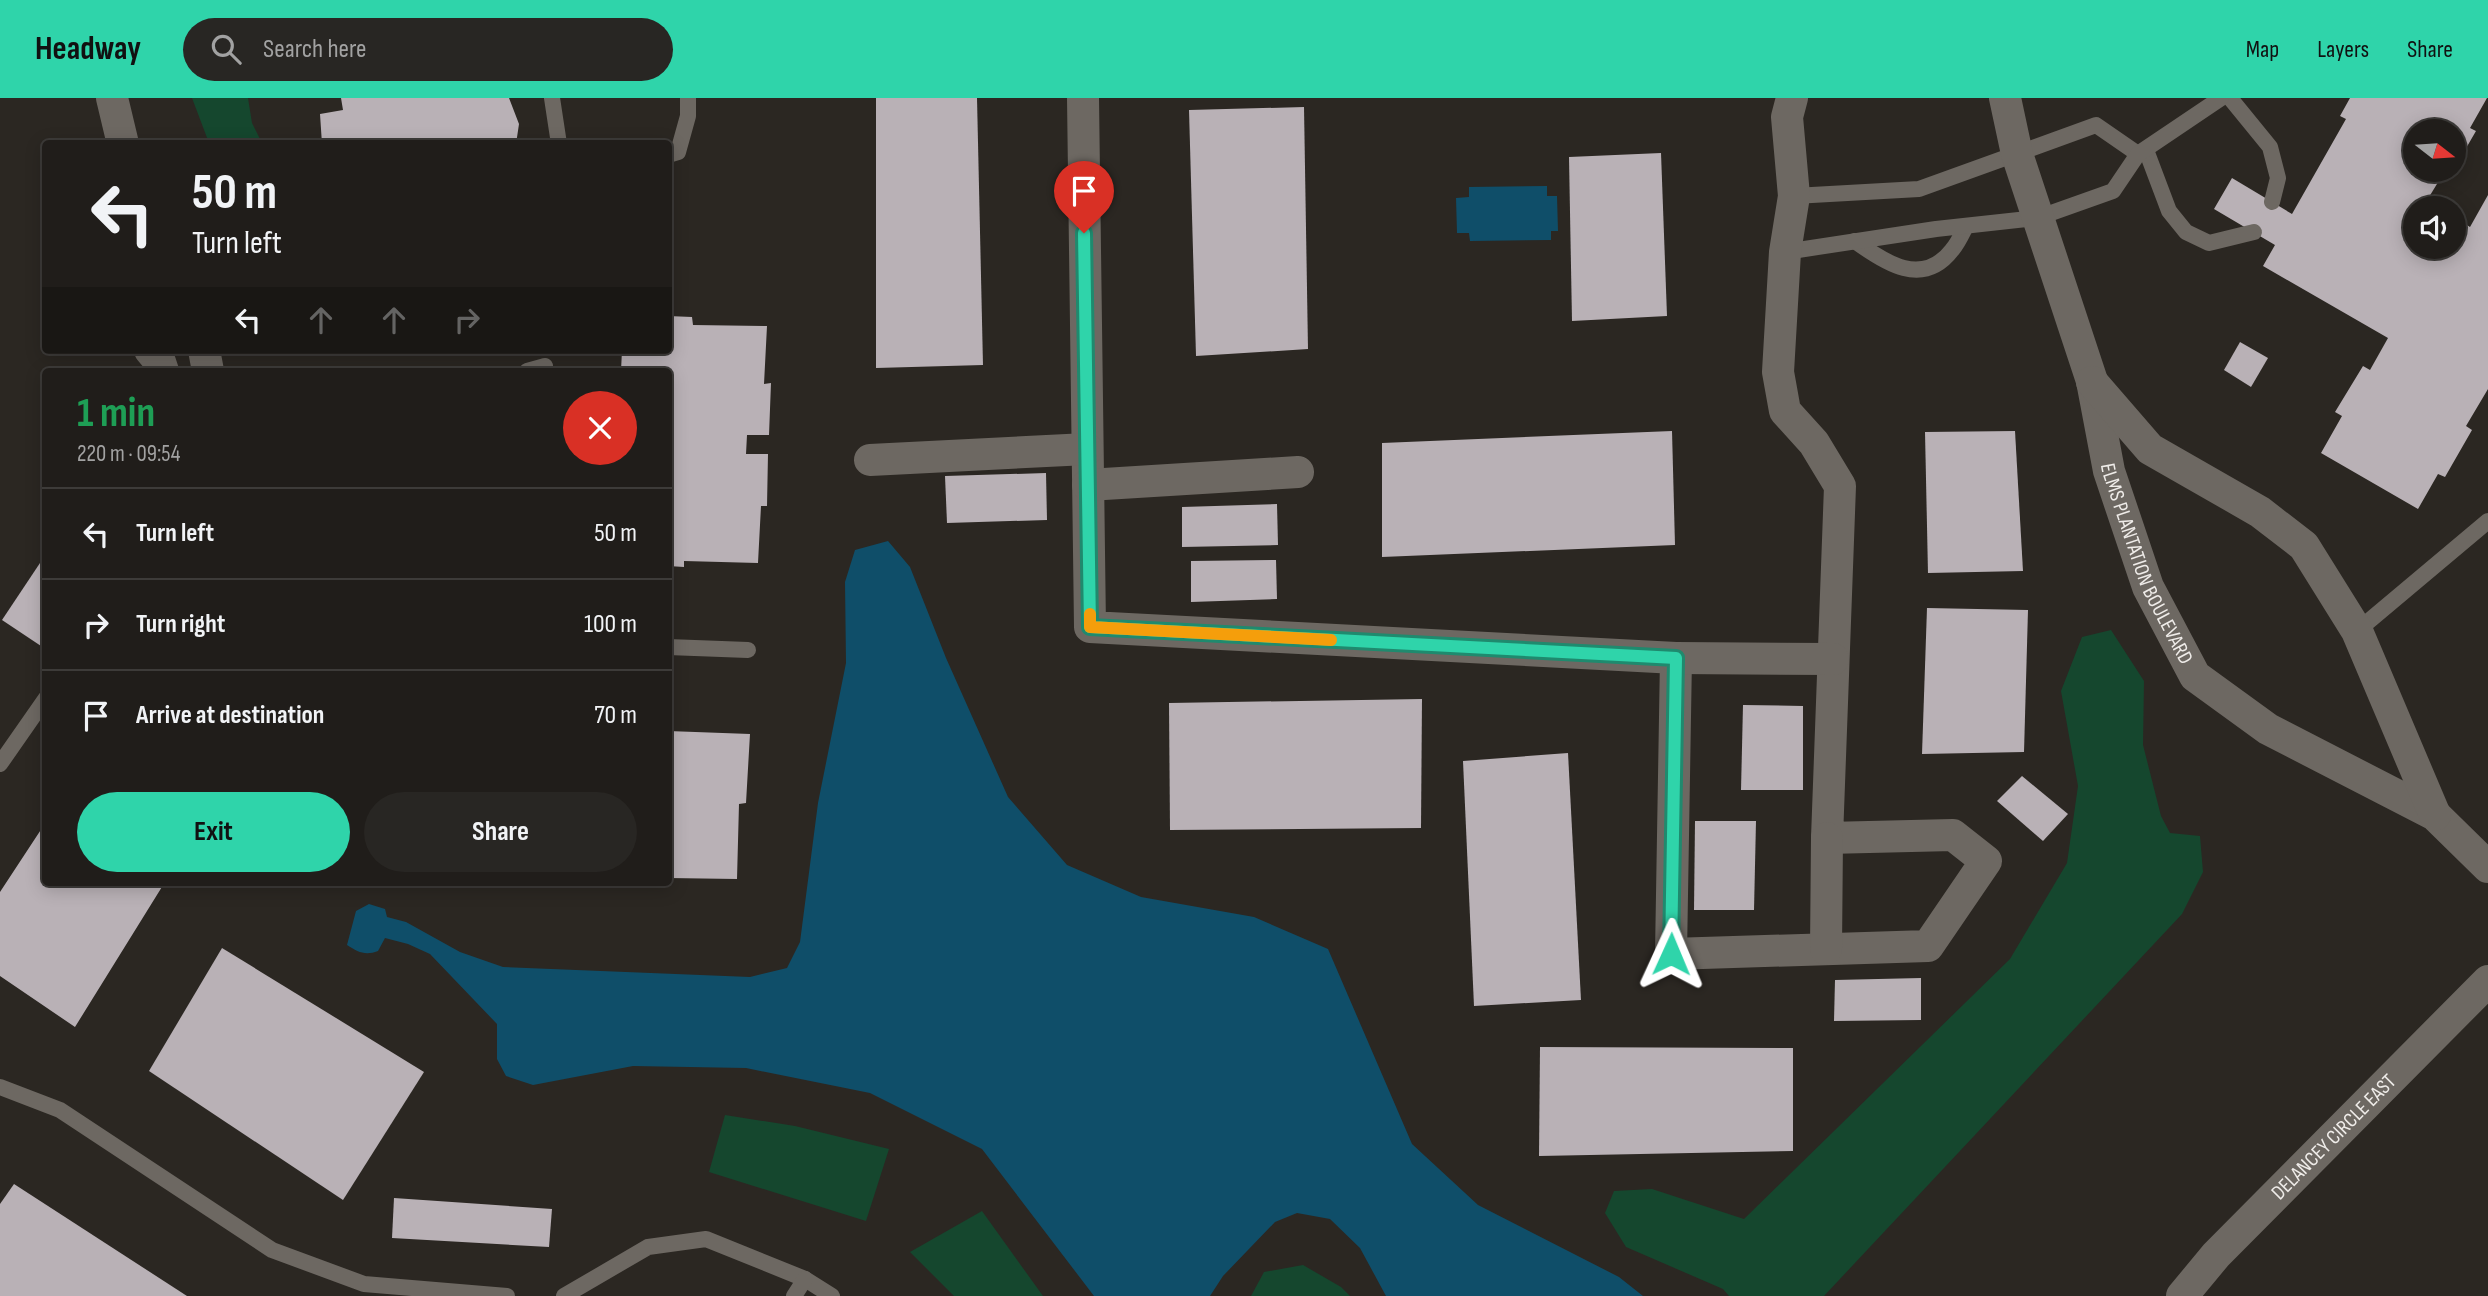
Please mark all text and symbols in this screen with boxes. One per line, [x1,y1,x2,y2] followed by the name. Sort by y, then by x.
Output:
[183,18,673,81] search box
[35,29,141,69] text: Headway
[207,30,245,68] icon: search
[263,34,366,65] text: Search here
[2246,35,2279,64] text: Map
[2317,35,2369,64] text: Layers
[2407,35,2453,64] text: Share
[2403,119,2466,182] north arrow
[2403,119,2466,259] map controls
[1054,161,1114,233] pin
[192,164,277,223] text: 50 m
[77,168,168,259] icon: left
[1065,172,1103,210] icon: arrive
[2403,196,2466,259] button: sound
[192,224,282,263] text: Turn left
[229,301,267,339] icon: left
[302,301,340,339] icon: ahead
[375,301,413,339] icon: ahead
[448,301,486,339] icon: right
[77,388,155,439] text: 1 min
[563,391,637,465] button: close
[77,440,180,468] text: 220 m · 09:54
[2095,461,2198,669] street label: ELMS PLANTATION BOULEVARD
[77,515,115,553] icon: left
[136,518,214,549] text: Turn left
[594,518,637,549] text: 50 m
[77,606,115,644] icon: right
[136,609,225,640] text: Turn right
[584,609,637,640] text: 100 m
[77,697,115,735] icon: arrive
[136,700,324,731] text: Arrive at destination
[594,700,637,731] text: 70 m
[77,792,350,872] button: Exit
[364,792,637,872] button: Share
[1634,917,1708,991] position arrow
[2266,1069,2402,1205] street label: DELANCEY CIRCLE EAST

